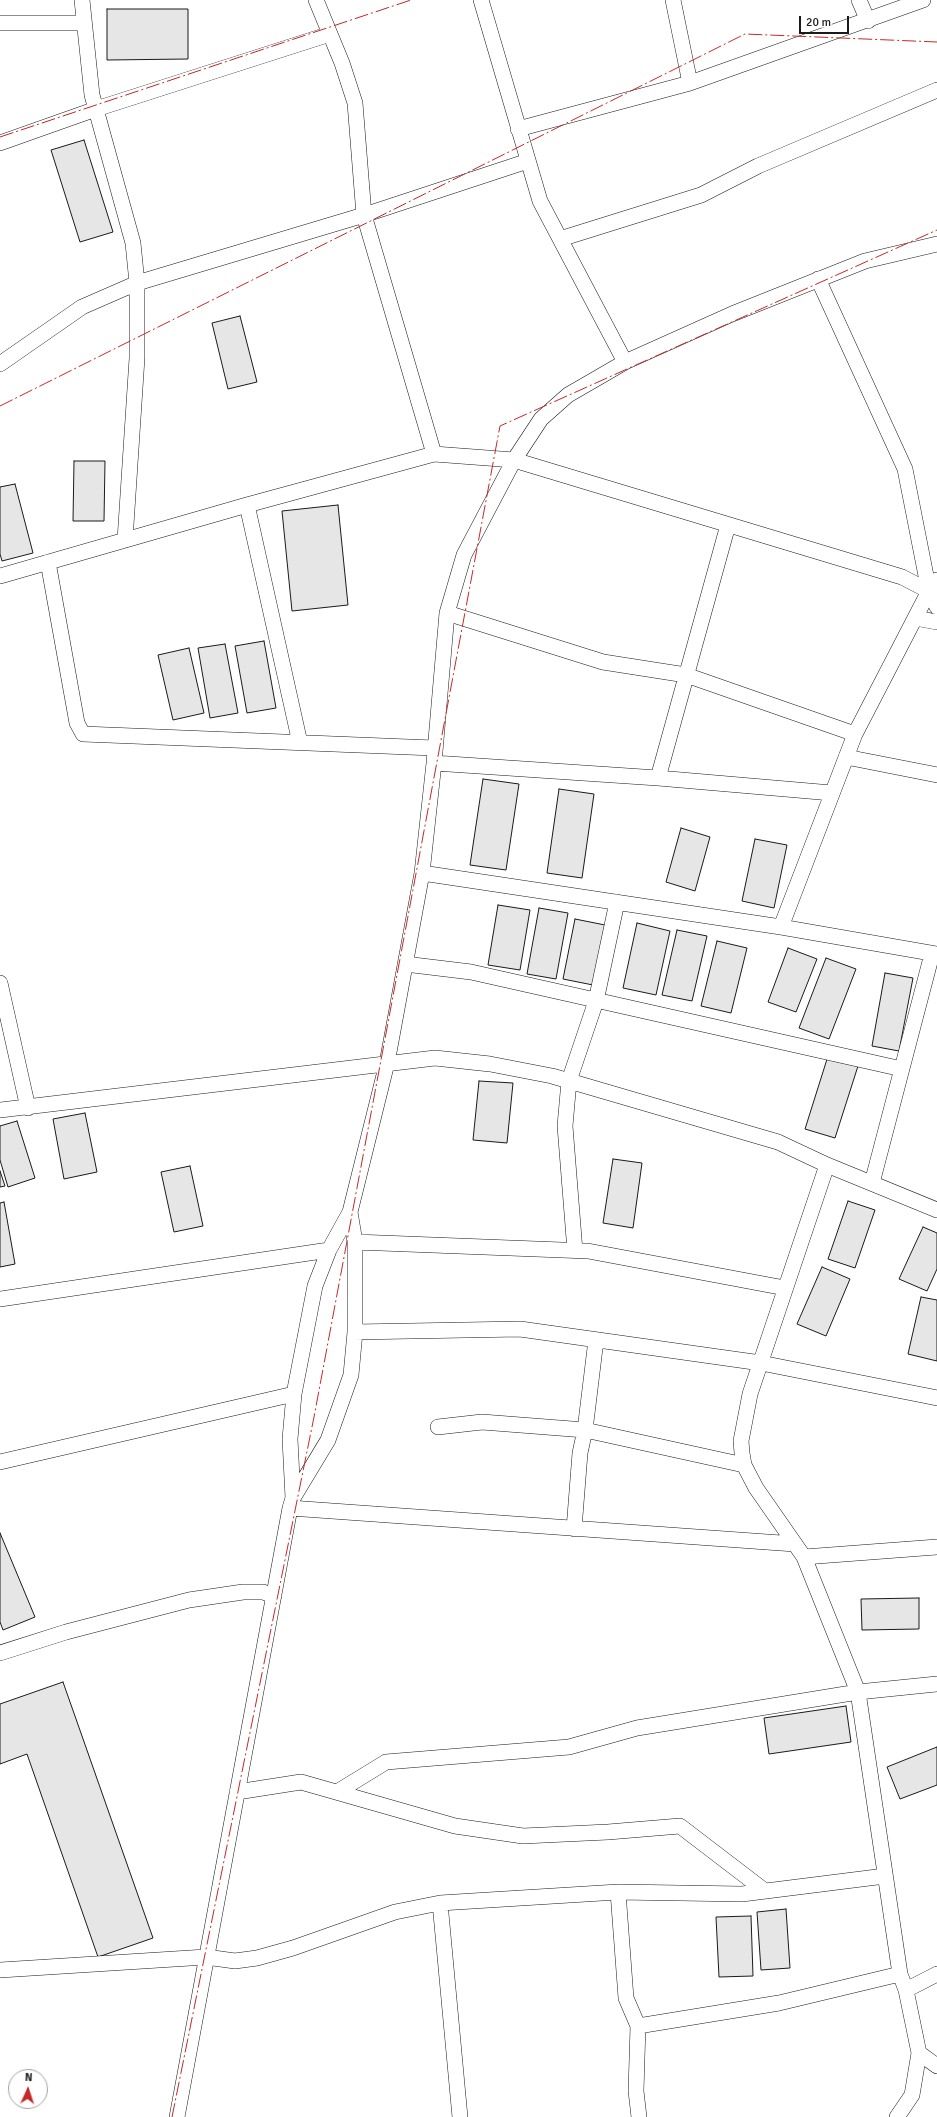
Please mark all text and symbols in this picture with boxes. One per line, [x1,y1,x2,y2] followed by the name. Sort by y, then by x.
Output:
[801,8,851,34] scale bar
[806,15,831,30] text: 20 m
[8,2069,48,2109] north arrow
[24,2071,33,2084] text: N

